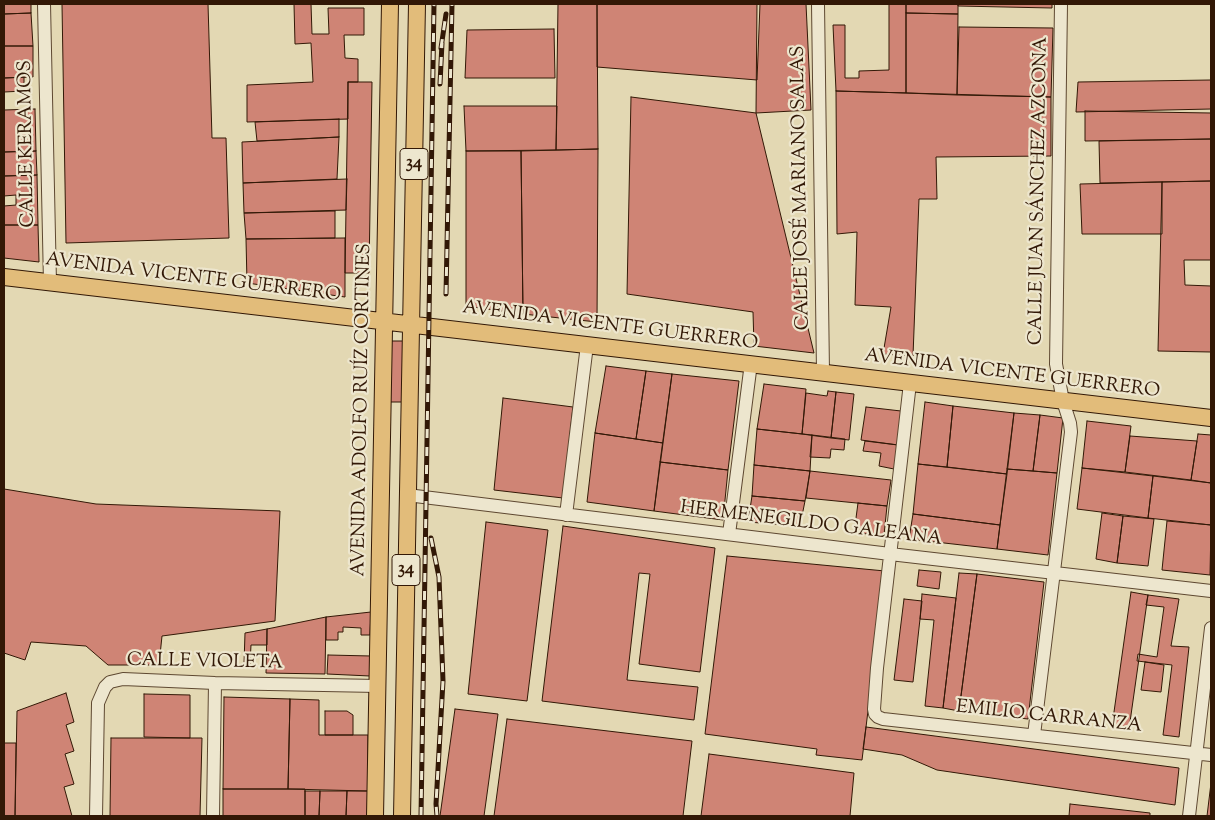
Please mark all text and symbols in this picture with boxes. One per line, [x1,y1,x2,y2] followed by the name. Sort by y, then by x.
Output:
[1026,37,1054,345] street label: CALLE JUAN SÁNCHEZ AZCONA
[788,45,816,331] street label: CALLE JOSÉ MARIANO SALAS
[15,60,41,228] street label: CALLE KERAMOS
[400,148,428,180] road number: 34
[349,243,377,577] street label: AVENIDA ADOLFO RUÍZ CORTINES
[44,250,342,308] street label: AVENIDA VICENTE GUERRERO
[461,298,759,356] street label: AVENIDA VICENTE GUERRERO
[863,346,1161,404] street label: AVENIDA VICENTE GUERRERO
[679,498,943,552] street label: HERMENEGILDO GALEANA
[392,554,420,586] road number: 34
[127,650,283,676] street label: CALLE VIOLETA
[955,697,1143,739] street label: EMILIO CARRANZA

